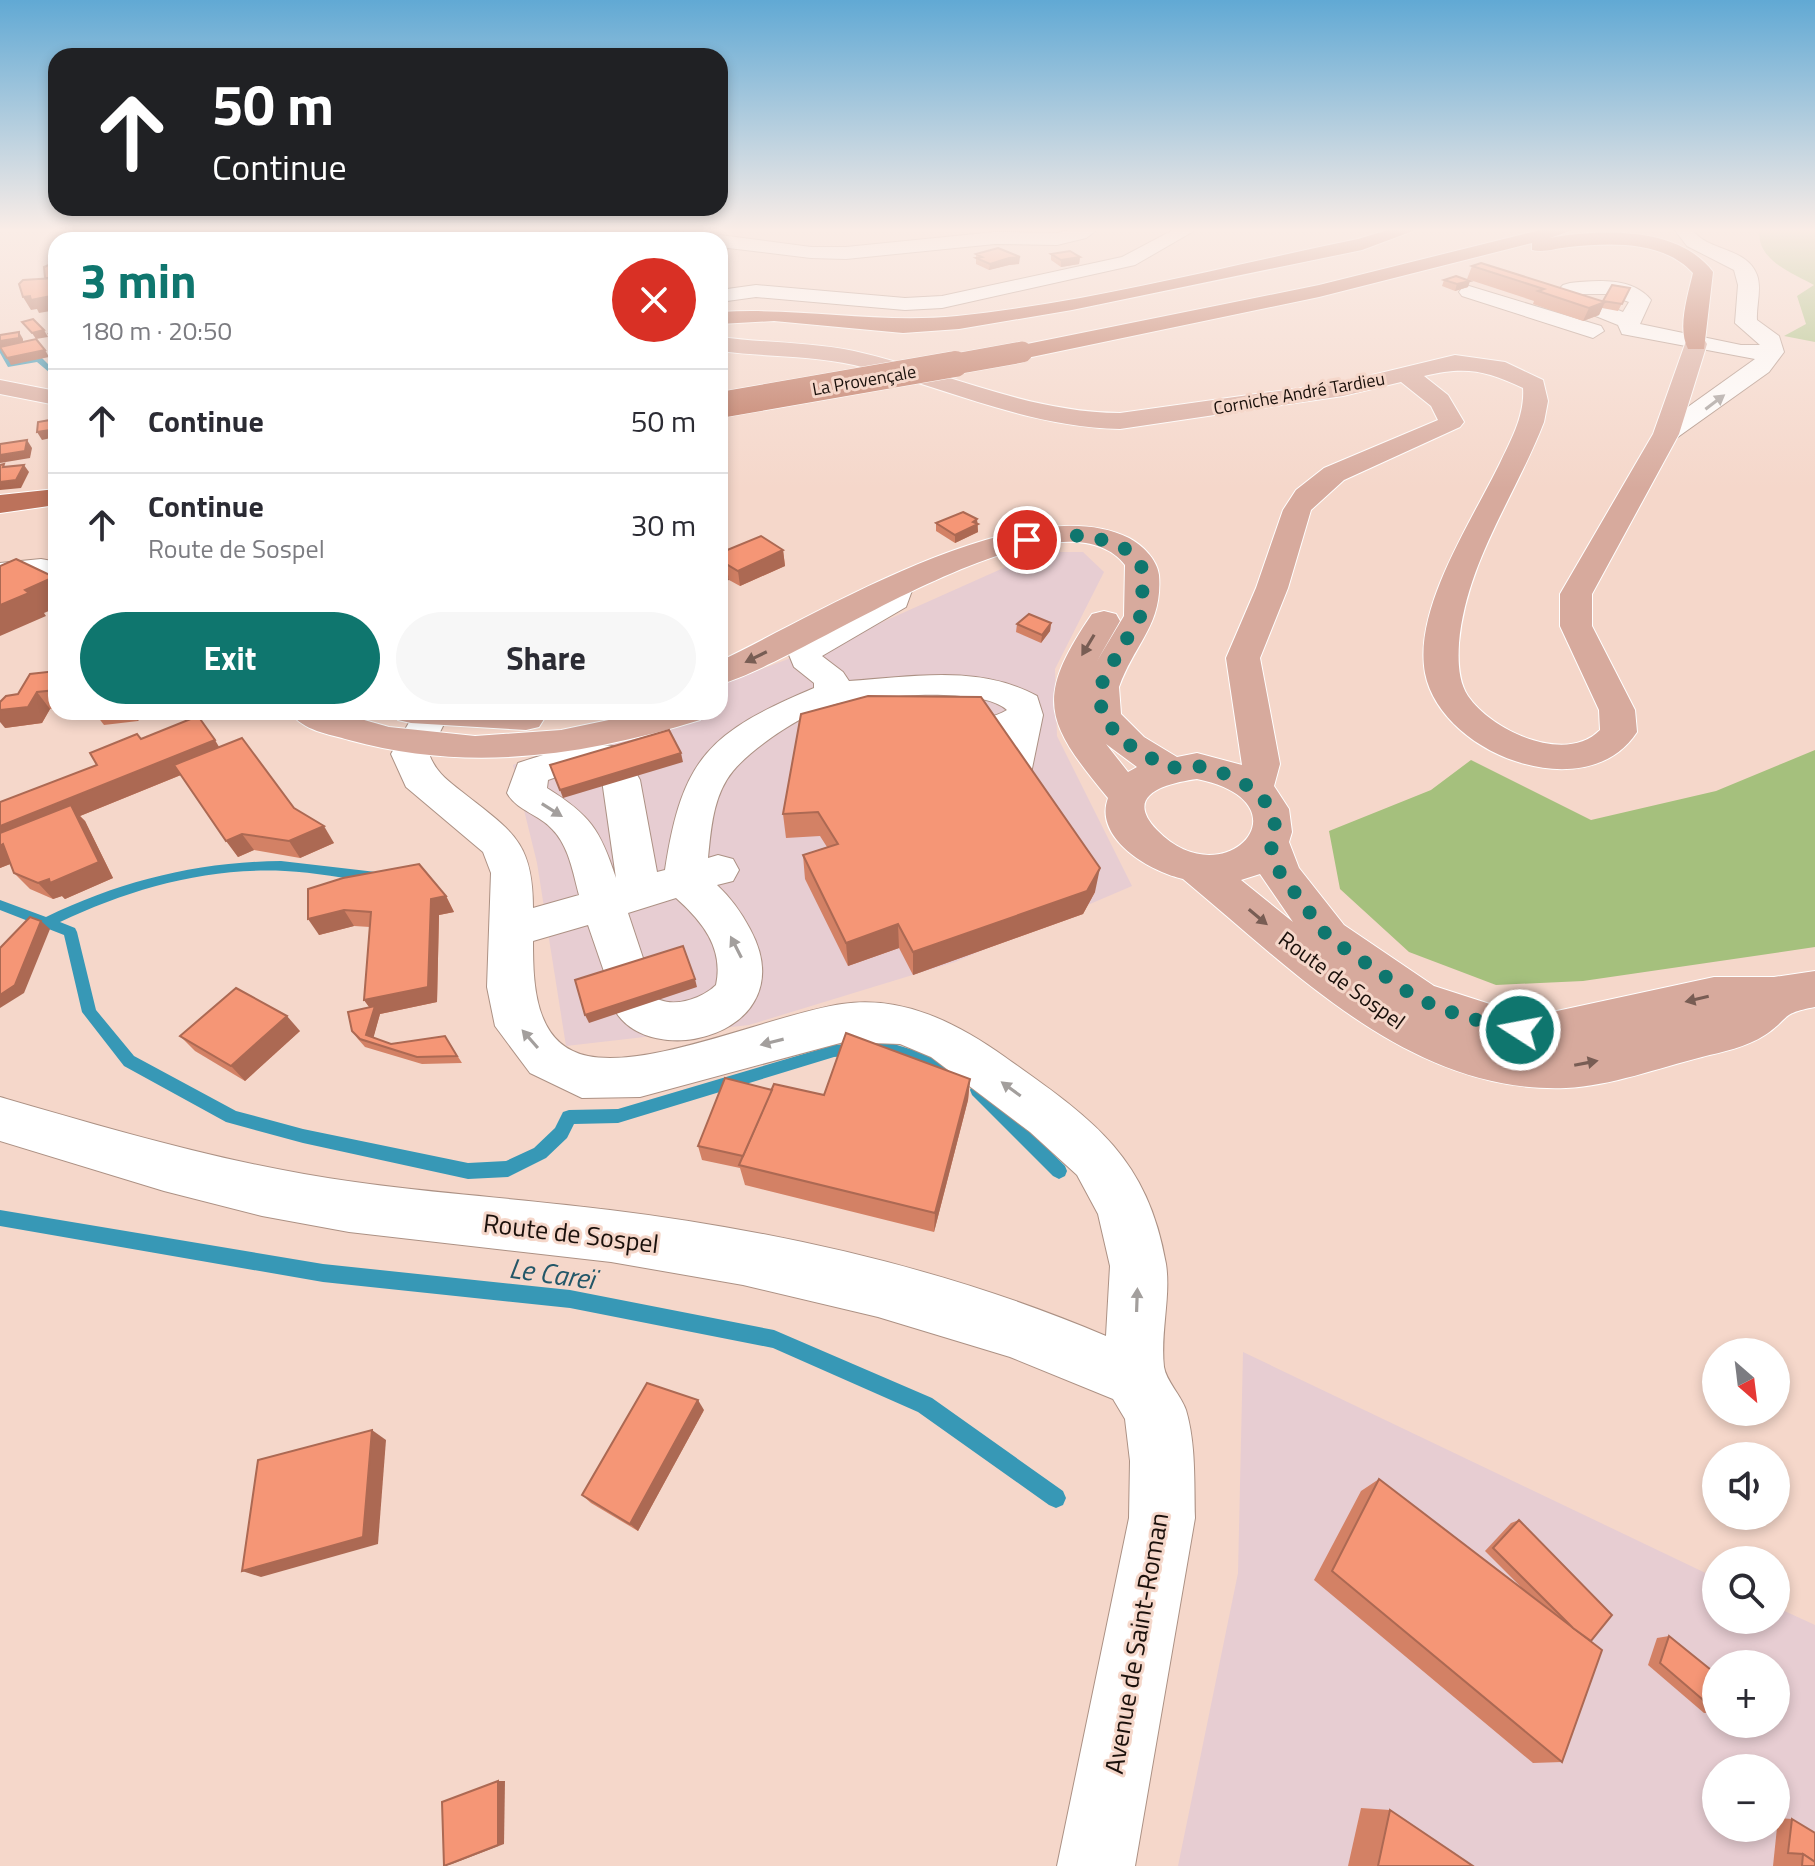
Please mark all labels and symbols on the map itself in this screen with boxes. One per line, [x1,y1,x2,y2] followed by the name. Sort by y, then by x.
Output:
[810,358,918,402] street label: La Provençale
[1211,365,1387,421] street label: Corniche André Tardieu
[1705,394,1725,410] one-way arrow
[993,506,1061,574] pin
[1081,634,1095,656] one-way arrow
[745,651,768,664] one-way arrow
[541,802,563,816] one-way arrow
[1248,908,1268,925] one-way arrow
[1272,922,1412,1038] street label: Route de Sospel
[729,935,742,958] one-way arrow
[1478,988,1562,1072] position arrow
[1684,994,1709,1006] one-way arrow
[522,1029,539,1049] one-way arrow
[760,1036,785,1048] one-way arrow
[1574,1057,1599,1069] one-way arrow
[1001,1082,1022,1097] one-way arrow
[481,1203,661,1263] street label: Route de Sospel
[506,1246,603,1301] water label: Le Careï
[1130,1287,1143,1312] one-way arrow
[1702,1338,1790,1426] north arrow
[1094,1509,1178,1777] street label: Avenue de Saint-Roman

